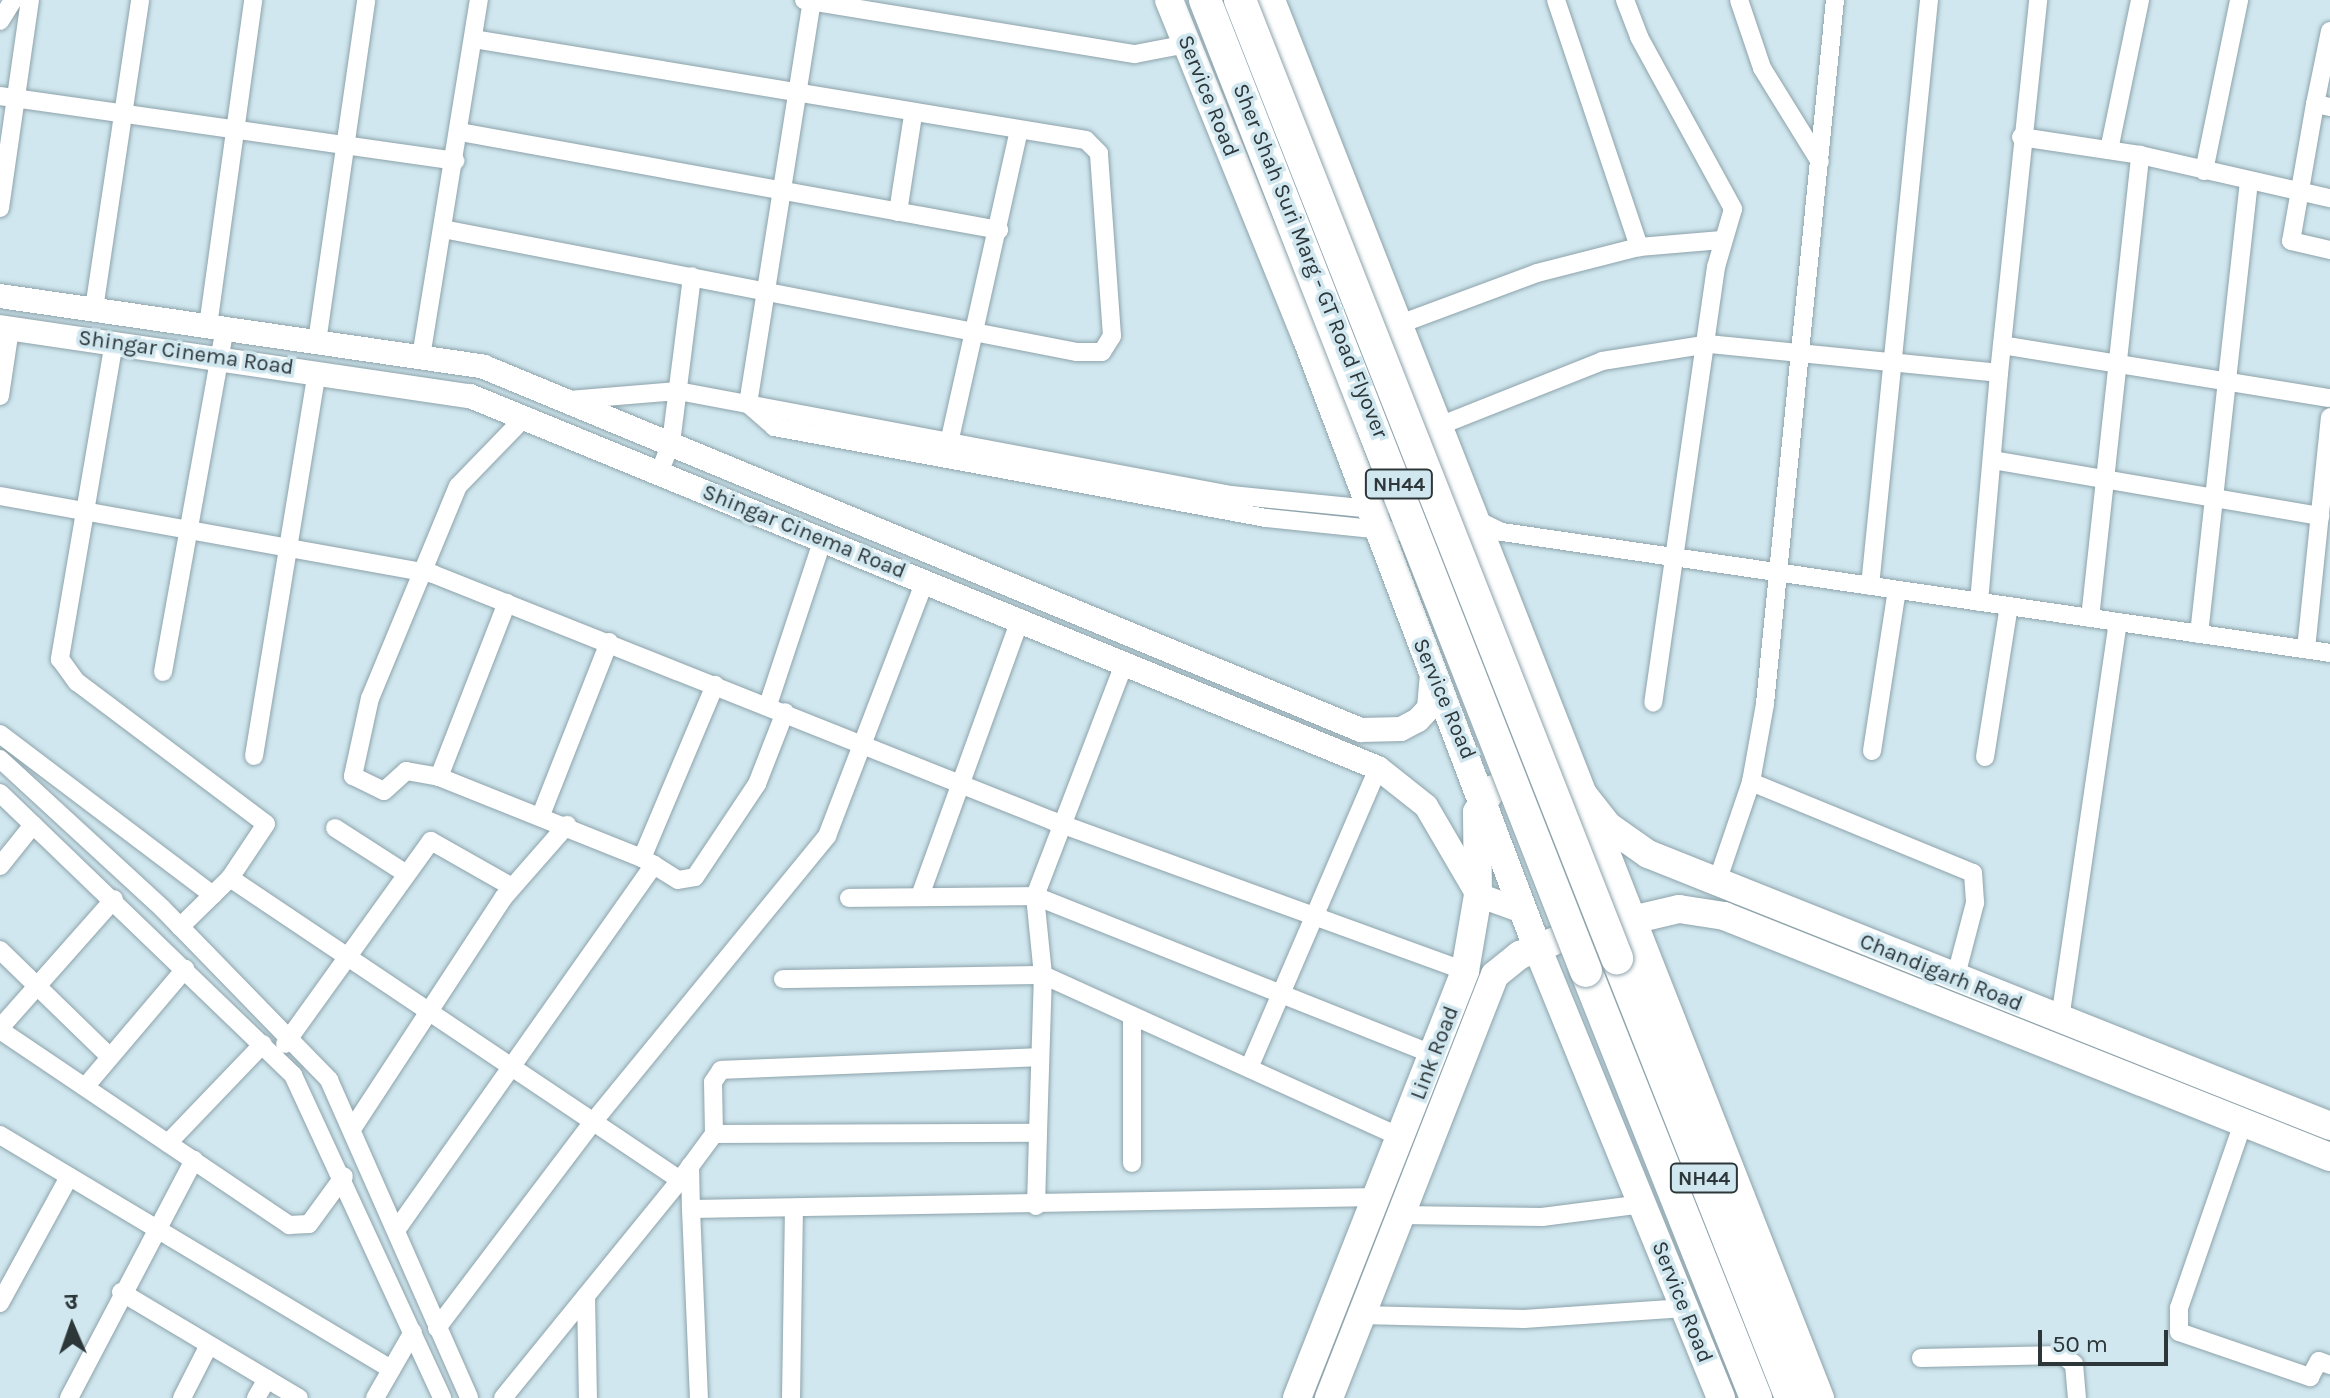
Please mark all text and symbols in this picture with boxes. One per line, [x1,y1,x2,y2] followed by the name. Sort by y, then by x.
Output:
[1172,31,1244,161] street label: Service Road
[1227,80,1393,442] street label: Sher Shah Suri Marg - GT Road Flyover
[77,325,295,381] street label: Shingar Cinema Road
[1363,468,1435,500] road number: NH44
[698,479,910,585] street label: Shingar Cinema Road
[1407,635,1481,763] street label: Service Road
[1856,928,2026,1018] street label: Chandigarh Road
[1405,1002,1465,1104] street label: Link Road
[1668,1162,1740,1194] road number: NH44
[1646,1237,1718,1367] street label: Service Road
[32,1286,112,1366] north arrow
[64,1289,78,1315] text: उ
[2042,1314,2172,1364] scale bar
[2052,1330,2108,1358] text: 50 m

